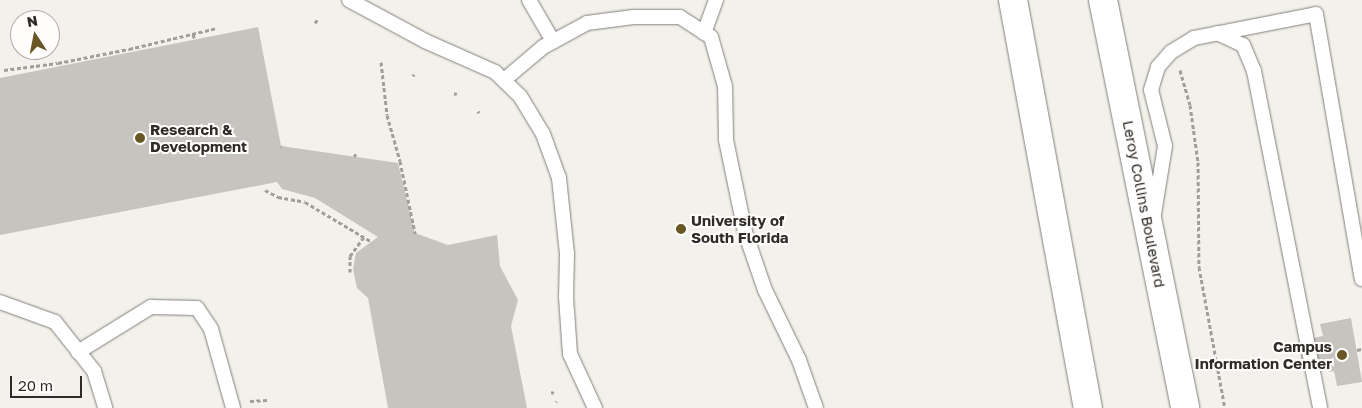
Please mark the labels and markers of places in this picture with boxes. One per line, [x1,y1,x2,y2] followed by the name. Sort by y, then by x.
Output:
[150,120,247,155] place label: Research & Development
[134,132,146,144] marker: Research & Development
[691,211,789,246] place label: University of South Florida
[675,223,687,235] marker: University of South Florida
[1195,337,1332,372] place label: Campus Information Center
[1336,349,1348,361] marker: Campus Information Center

